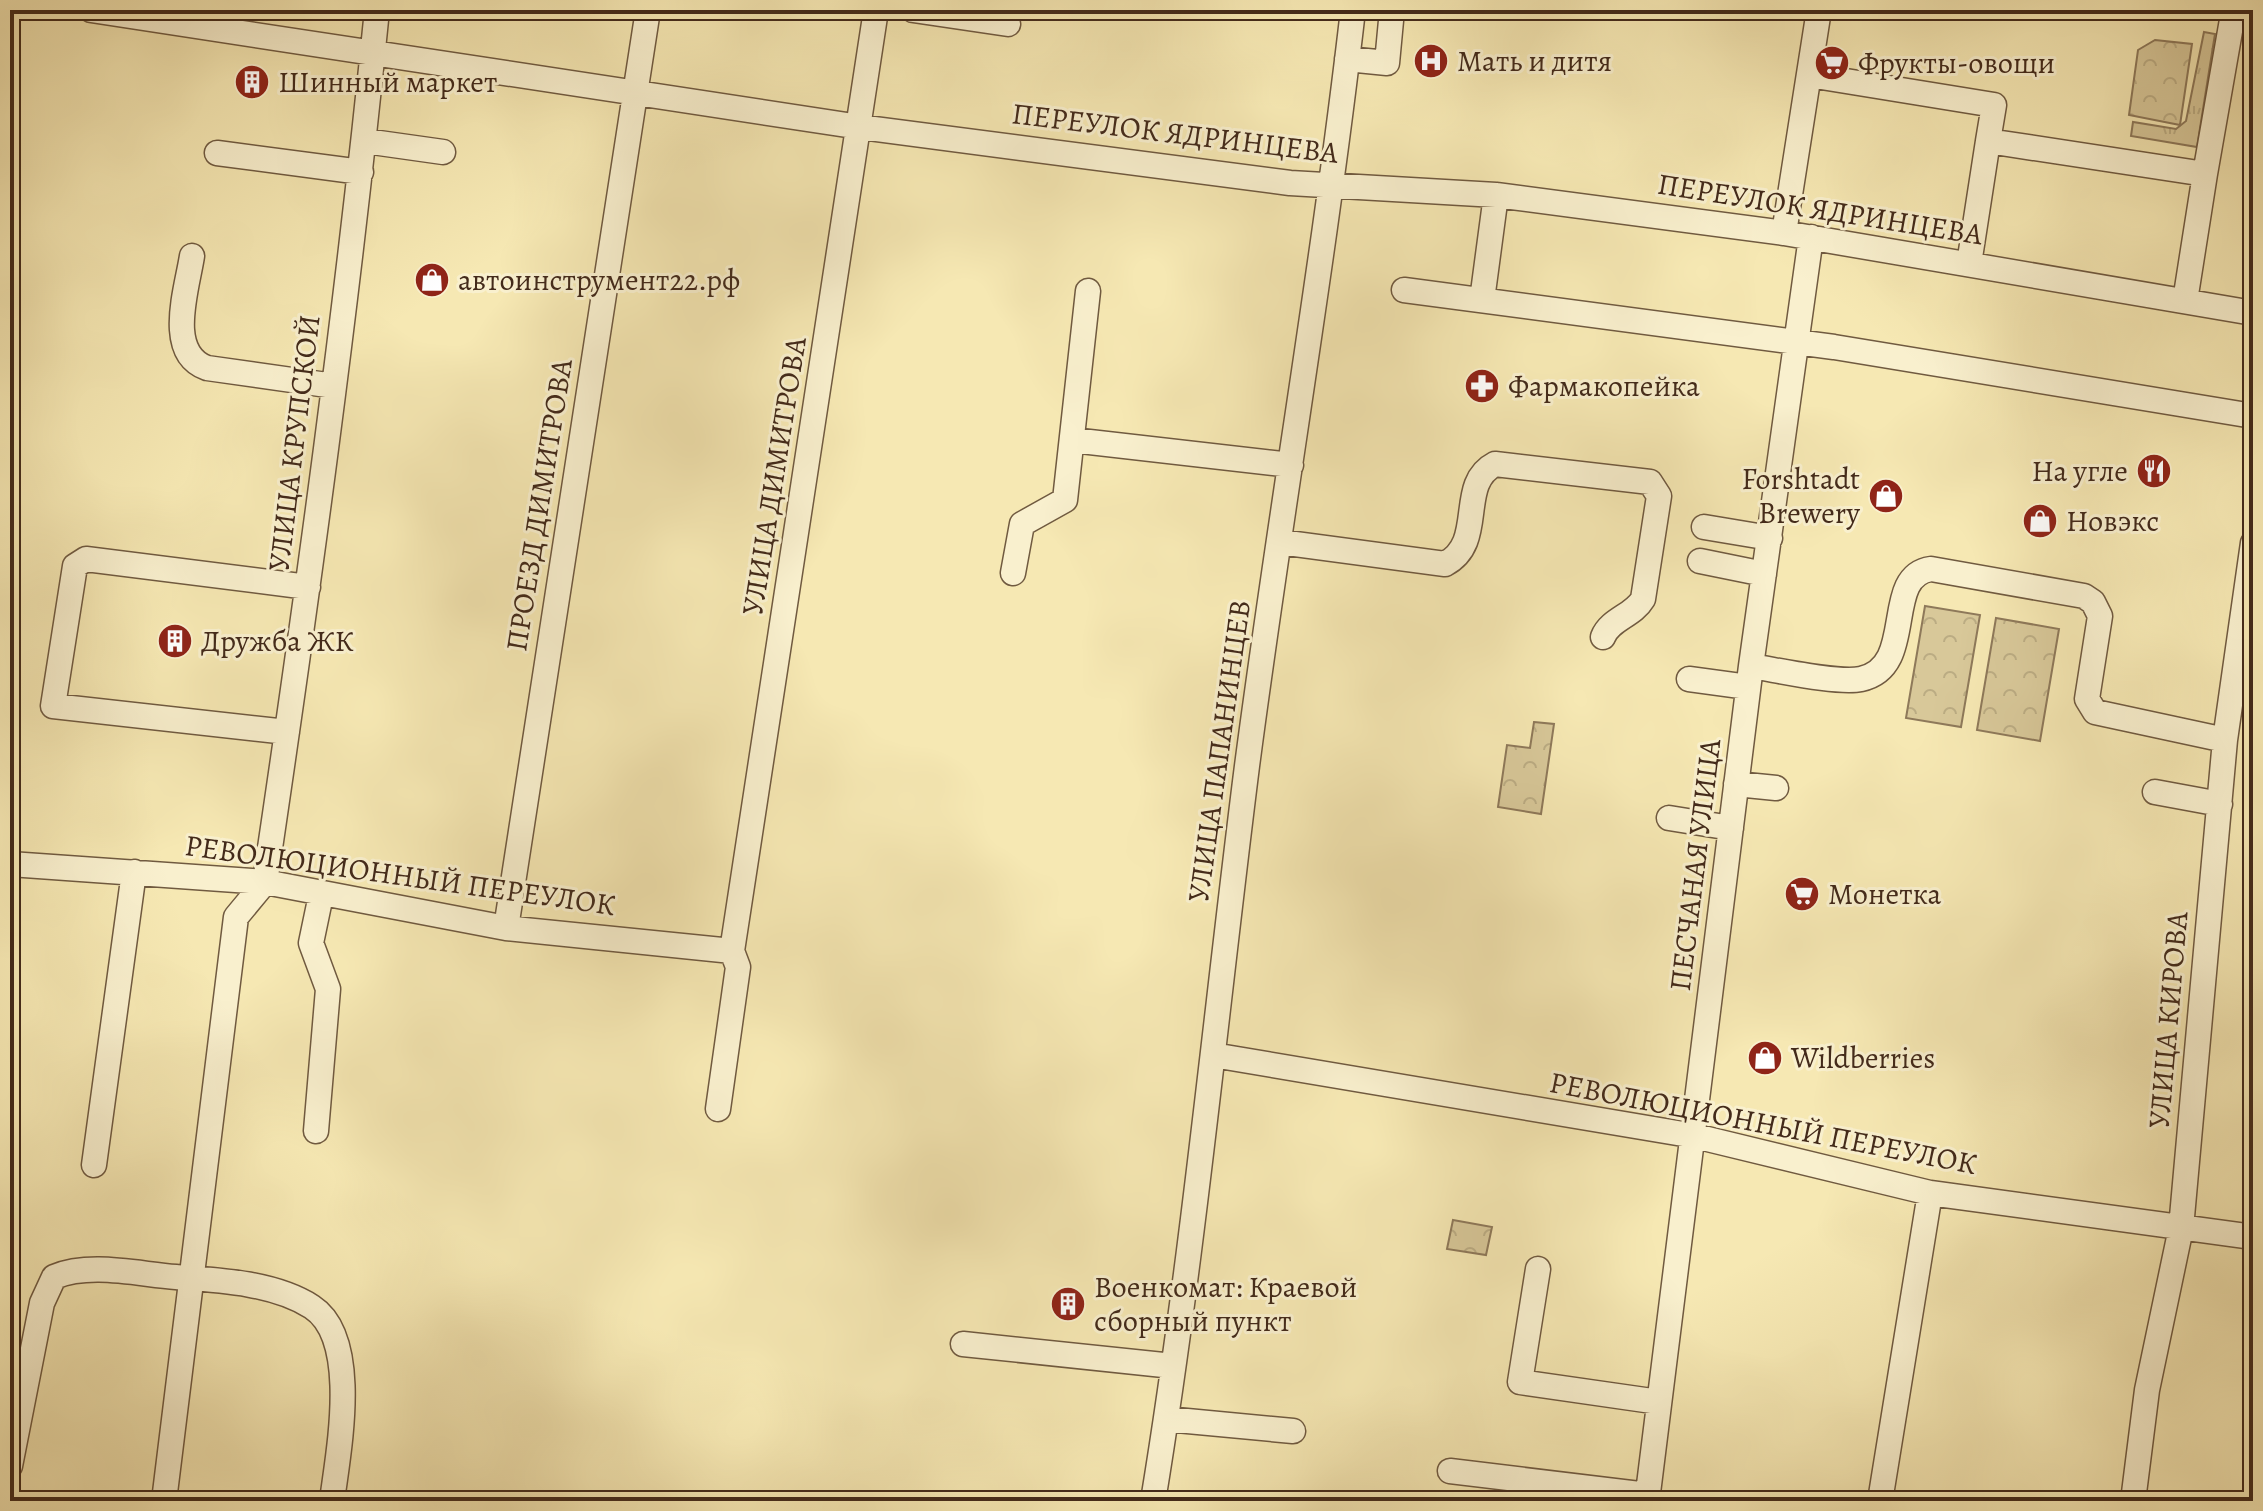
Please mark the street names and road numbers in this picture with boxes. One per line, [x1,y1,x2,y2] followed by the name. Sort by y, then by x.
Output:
[1009,93,1341,173] street label: ПЕРЕУЛОК ЯДРИНЦЕВА
[1655,164,1986,255] street label: ПЕРЕУЛОК ЯДРИНЦЕВА
[258,312,330,574] street label: УЛИЦА КРУПСКОЙ
[732,333,816,618] street label: УЛИЦА ДИМИТРОВА
[496,355,582,654] street label: ПРОЕЗД ДИМИТРОВА
[1178,597,1260,905] street label: УЛИЦА ПАПАНИНЦЕВ
[1660,736,1730,993] street label: ПЕСЧАНАЯ УЛИЦА
[182,825,618,925] street label: РЕВОЛЮЦИОННЫЙ ПЕРЕУЛОК
[2139,909,2197,1130] street label: УЛИЦА КИРОВА
[1546,1062,1980,1184] street label: РЕВОЛЮЦИОННЫЙ ПЕРЕУЛОК

